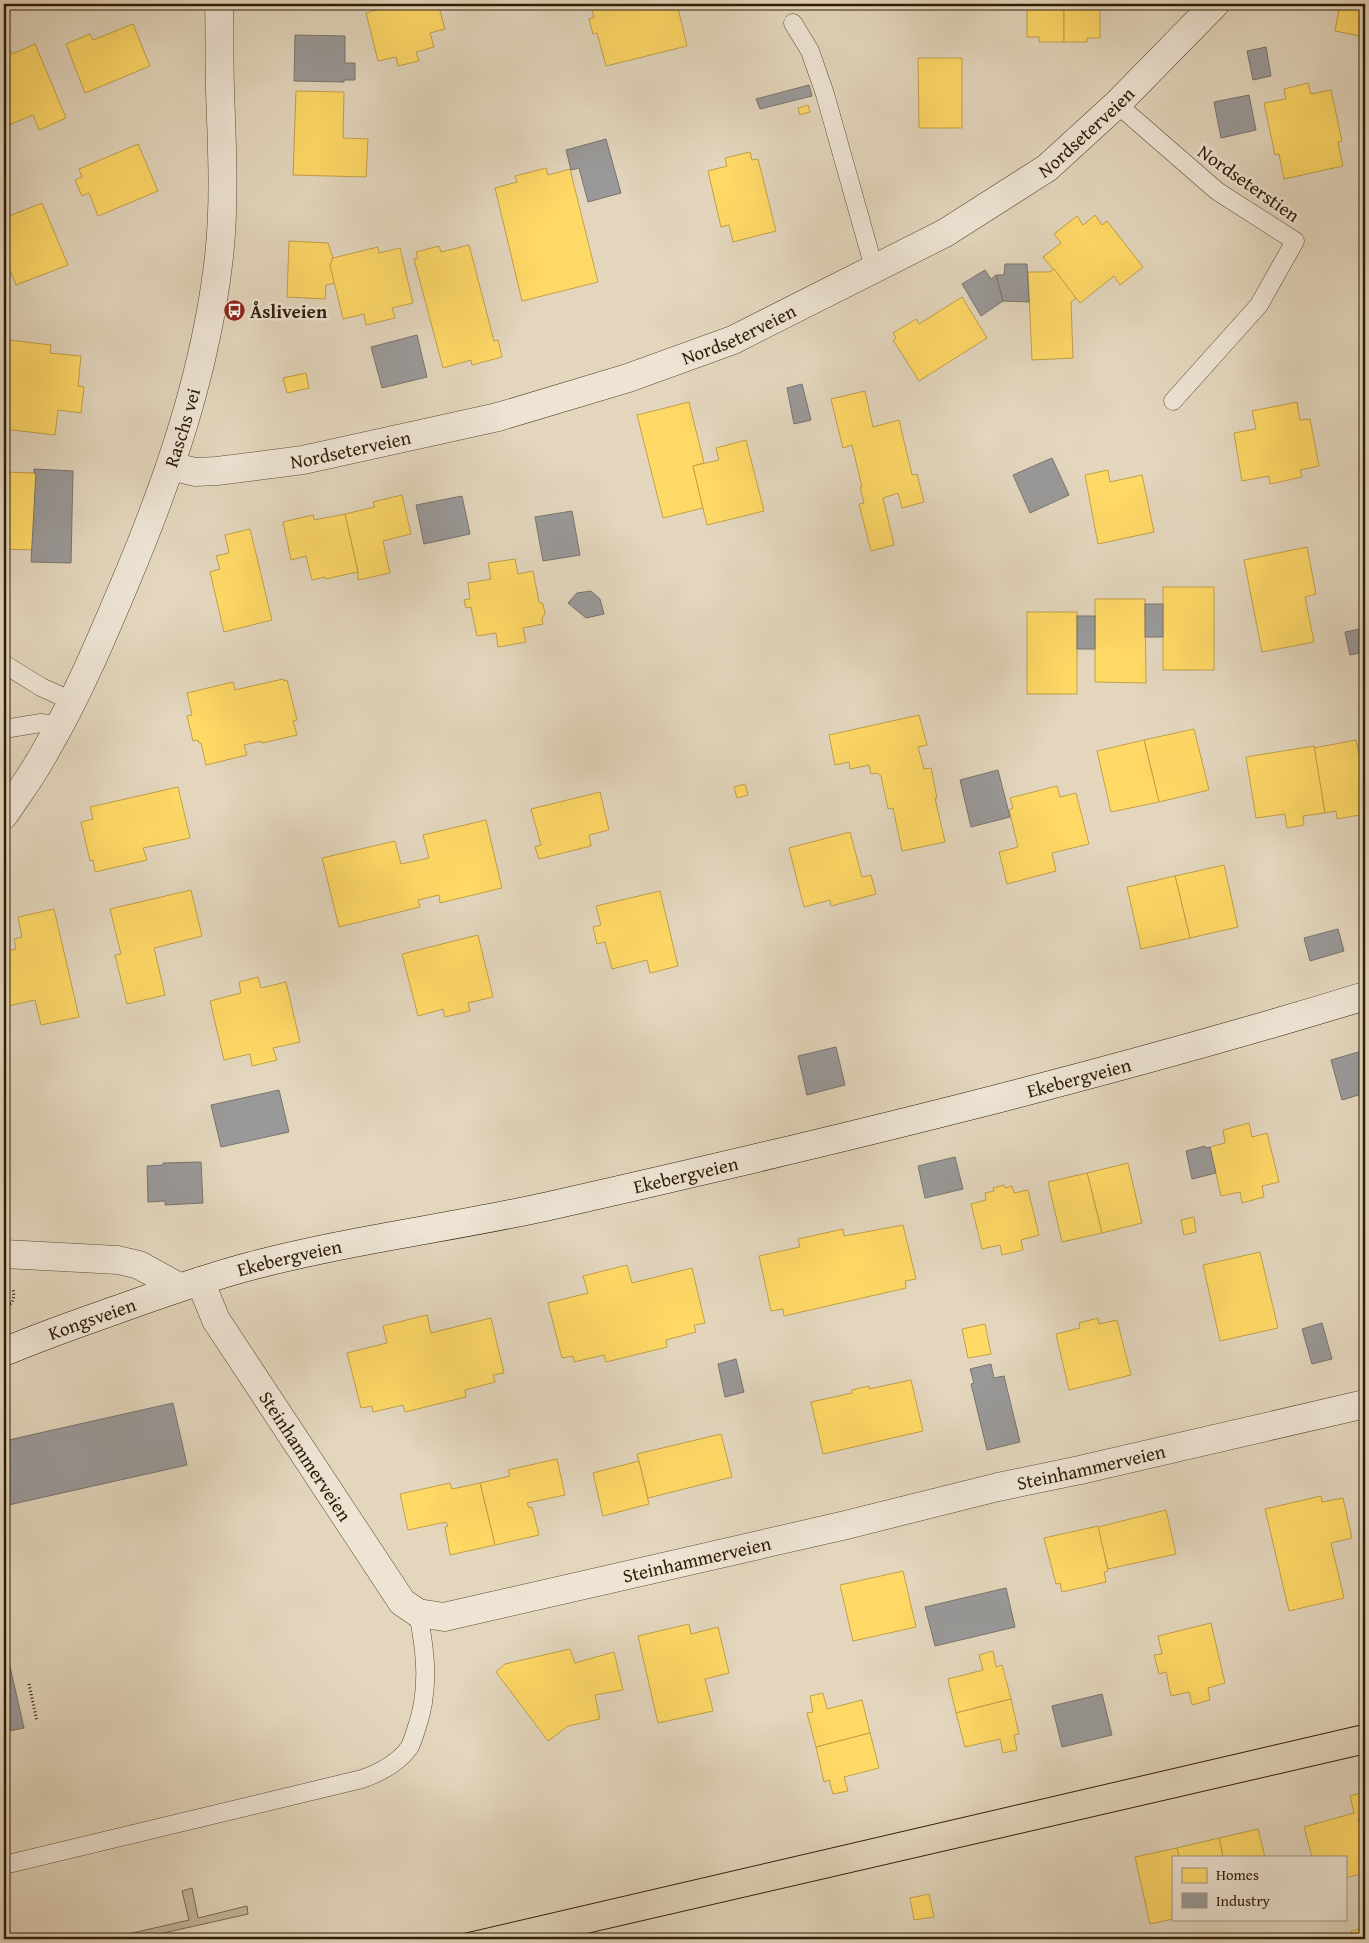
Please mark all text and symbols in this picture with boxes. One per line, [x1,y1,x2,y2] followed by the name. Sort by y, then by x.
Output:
[1032,80,1141,184] street label: Nordseterveien
[1192,137,1306,229] street label: Nordseterstien
[678,296,801,372] street label: Nordseterveien
[250,297,328,325] place label: Åsliveien
[222,299,246,323] bus stop icon: Åsliveien
[157,385,207,471] street label: Raschs vei
[288,423,414,476] street label: Nordseterveien
[1024,1050,1134,1105] street label: Ekebergveien
[631,1149,741,1200] street label: Ekebergveien
[234,1232,344,1283] street label: Ekebergveien
[44,1290,140,1347] street label: Kongsveien
[252,1385,359,1527] street label: Steinhammerveien
[1014,1437,1168,1497] street label: Steinhammerveien
[620,1529,774,1590] street label: Steinhammerveien
[1172,1856,1346,1920] legend
[1216,1864,1259,1885] text: Homes
[1216,1890,1271,1911] text: Industry

